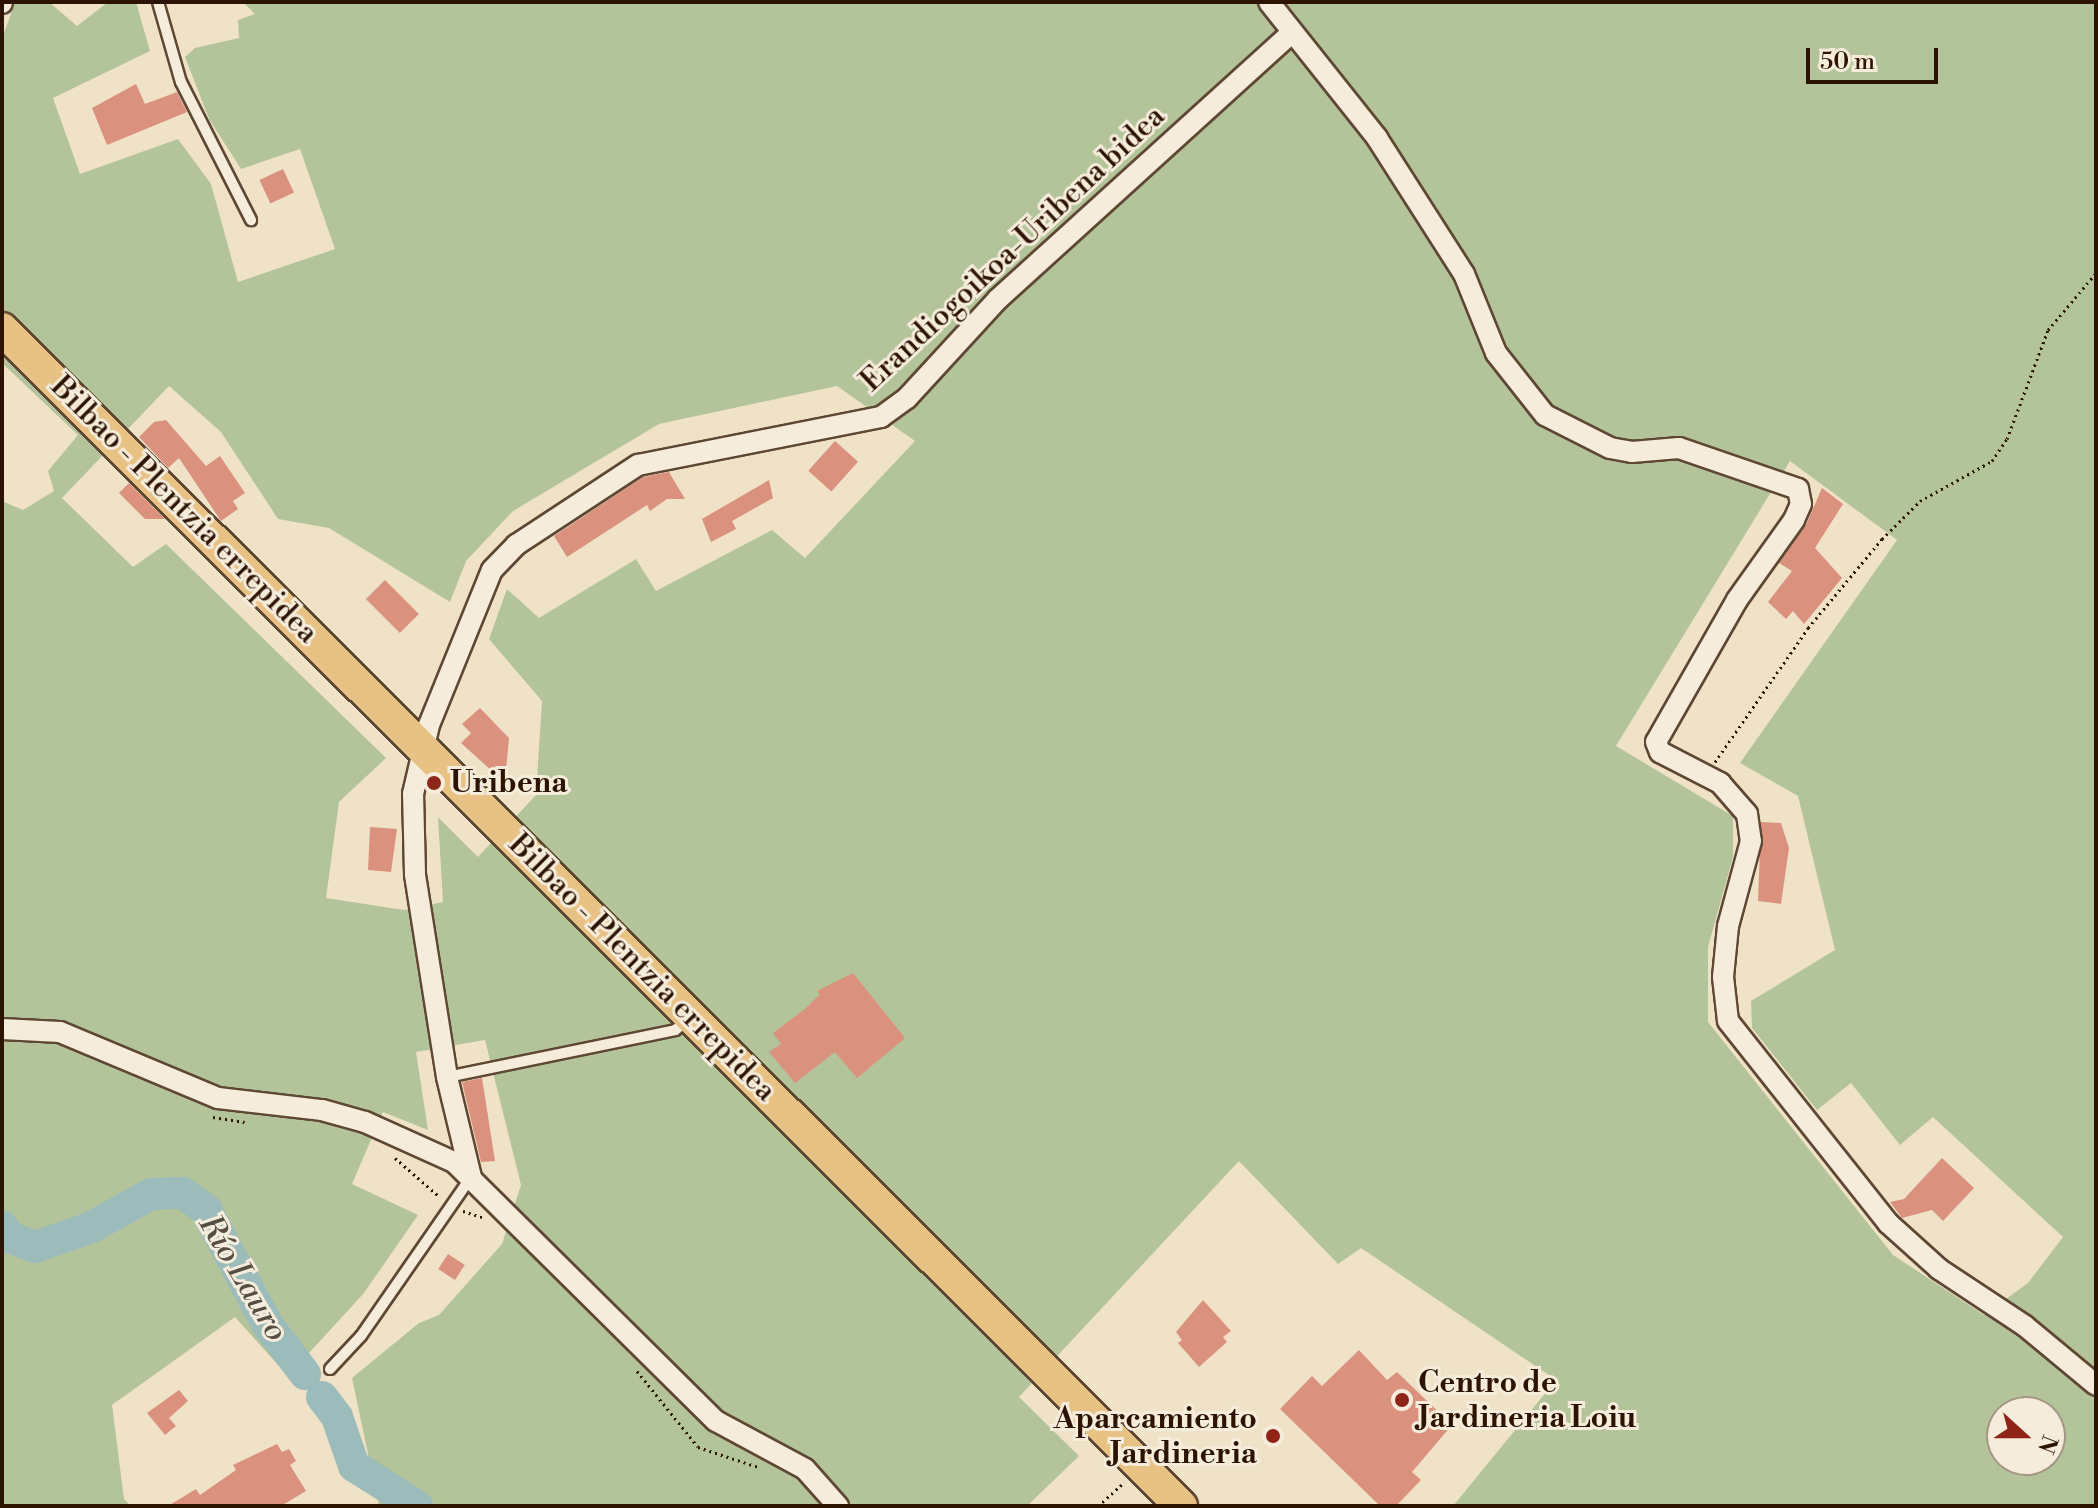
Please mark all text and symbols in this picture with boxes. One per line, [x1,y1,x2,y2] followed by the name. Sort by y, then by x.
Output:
[1810,32,1942,82] scale bar
[1820,47,1875,77] text: 50 m
[853,98,1173,400] street label: Erandiogoikoa-Uribena bidea
[43,369,325,651] street label: Bilbao - Plentzia errepidea
[450,765,567,801] place label: Uribena
[425,774,443,792] marker: Uribena
[501,827,783,1109] street label: Bilbao - Plentzia errepidea
[190,1208,296,1348] water label: Río Lauro
[1418,1365,1636,1436] place label: Centro de Jardineria Loiu
[1393,1391,1411,1409] marker: Centro de Jardineria Loiu
[1986,1396,2066,1476] north arrow
[1054,1401,1257,1472] place label: Aparcamiento Jardineria
[1264,1427,1282,1445] marker: Aparcamiento Jardineria
[2031,1431,2063,1457] text: N

